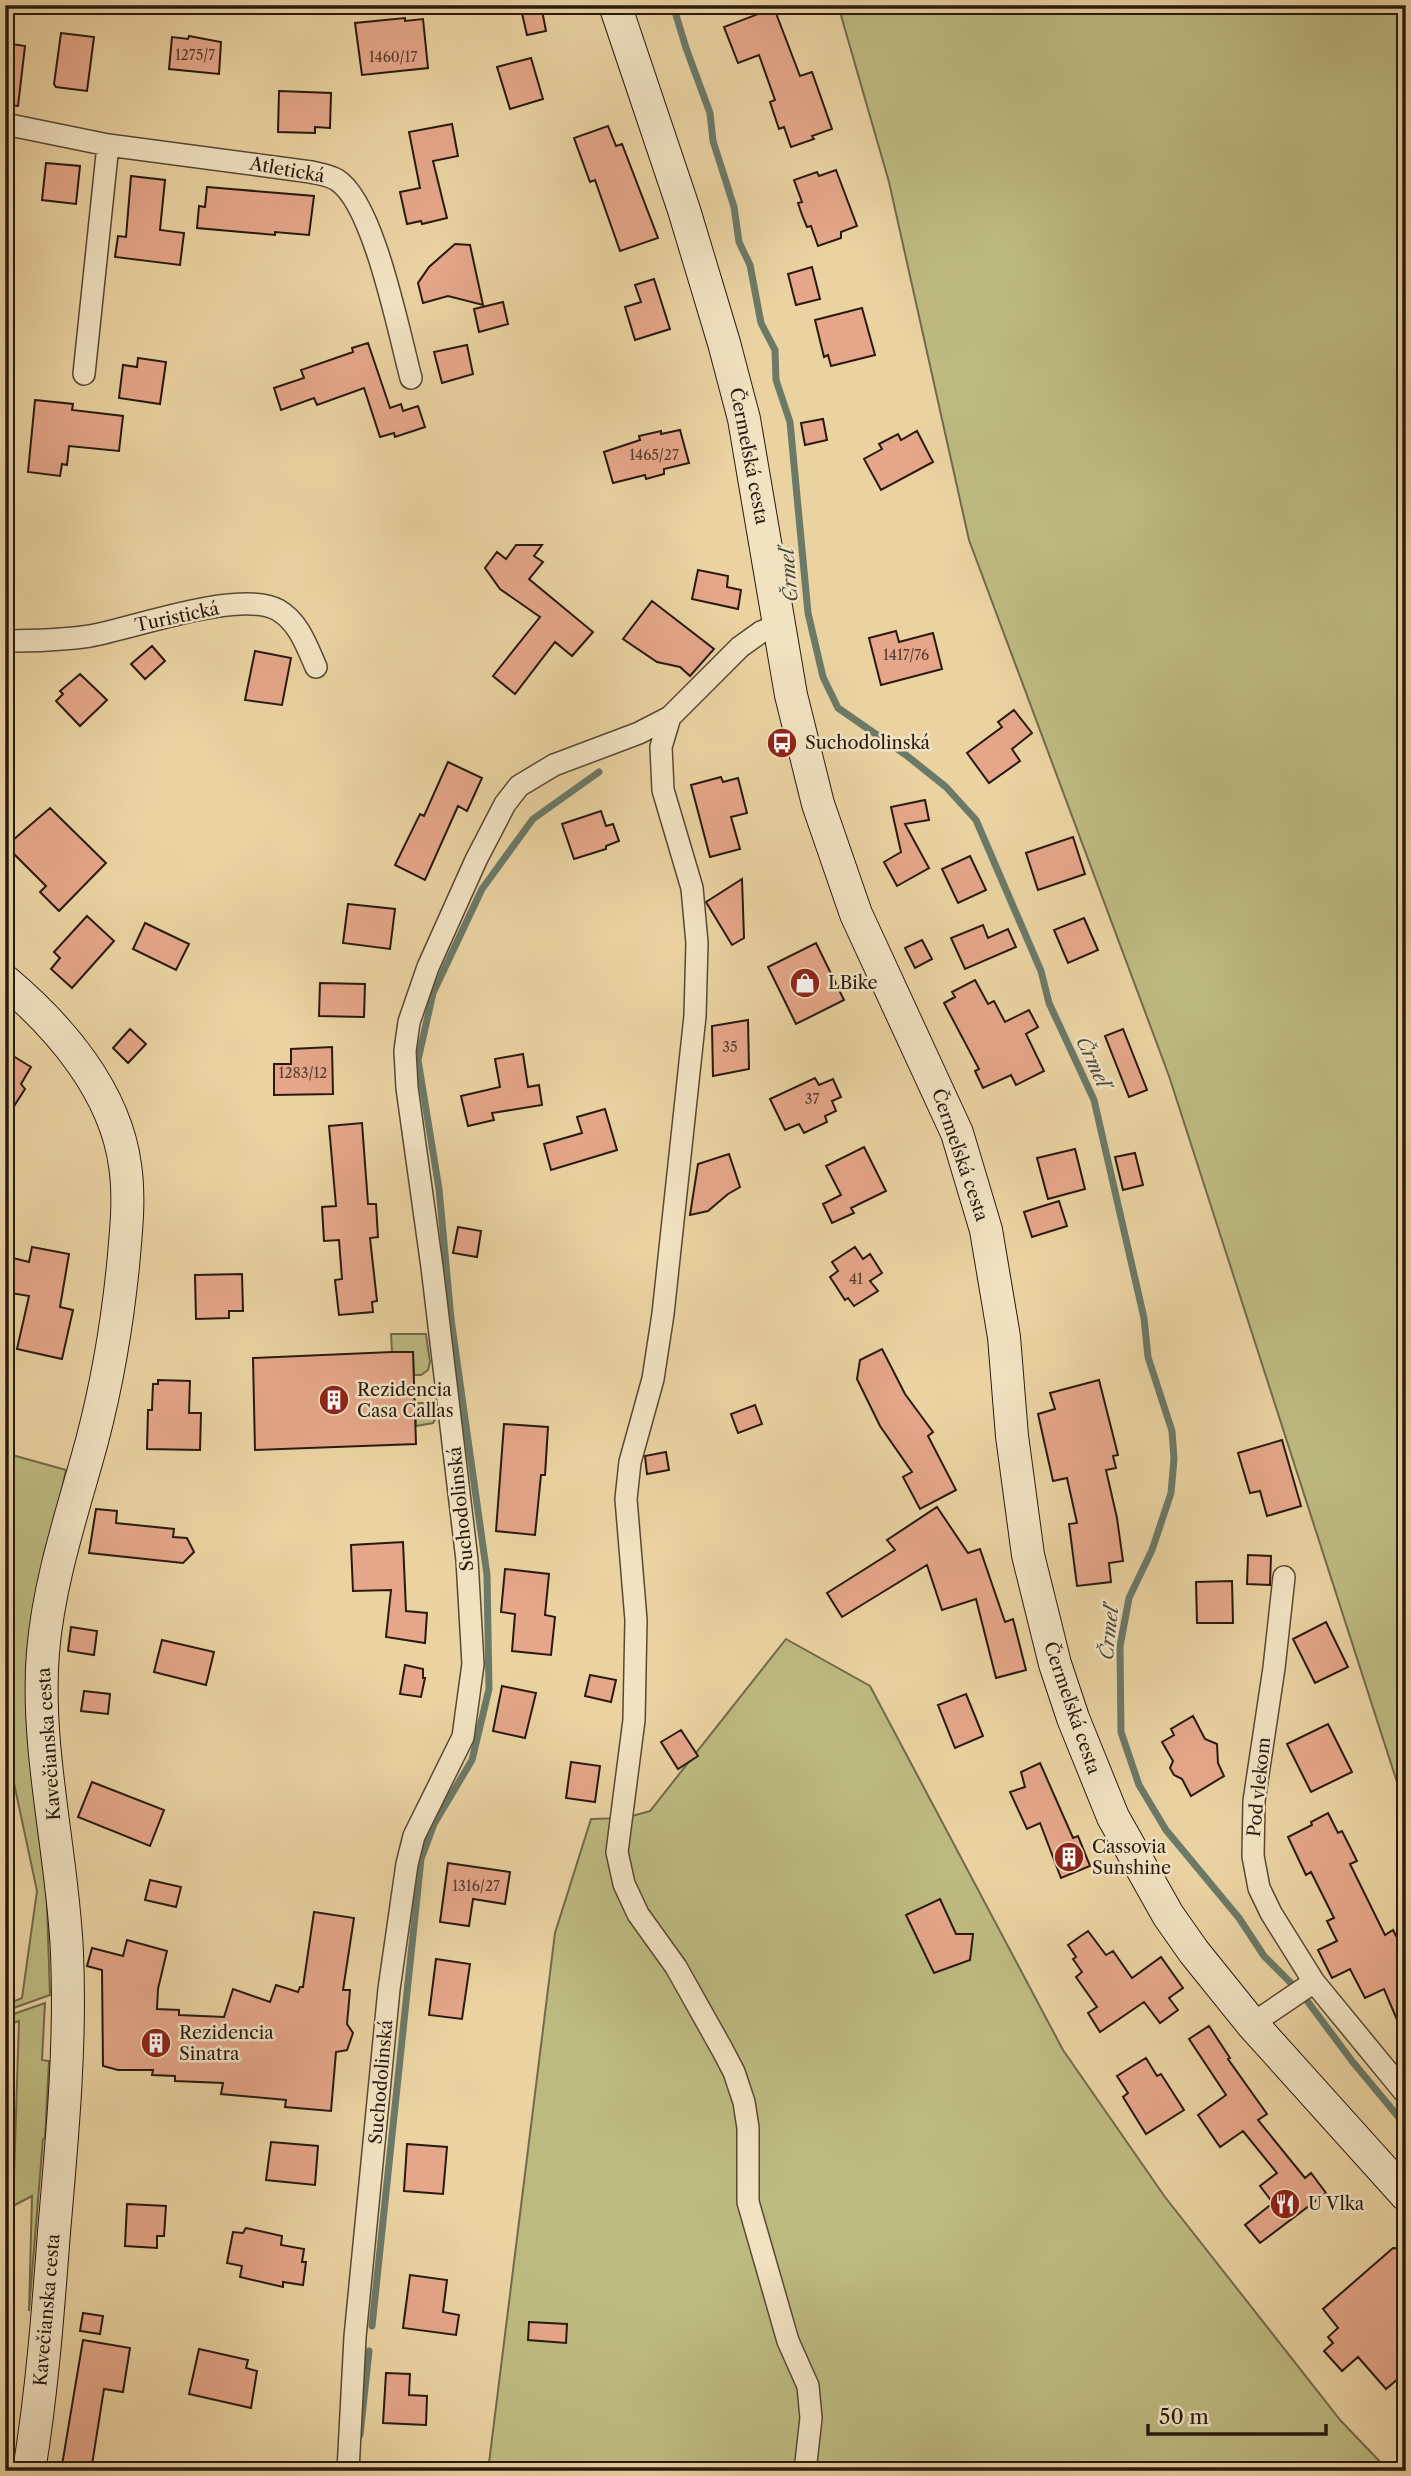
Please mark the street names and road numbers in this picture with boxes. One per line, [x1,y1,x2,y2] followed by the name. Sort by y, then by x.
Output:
[247,152,327,187] street label: Atletická
[725,385,775,527] street label: Čermeľská cesta
[133,597,222,637] street label: Turistická
[927,1085,995,1225] street label: Čermeľská cesta
[443,1445,478,1572] street label: Suchodolinská
[1039,1638,1107,1778] street label: Čermeľská cesta
[33,1666,65,1821] street label: Kavečianska cesta
[1243,1736,1275,1838] street label: Pod vlekom
[365,2018,397,2145] street label: Suchodolinská
[29,2232,65,2387] street label: Kavečianska cesta

